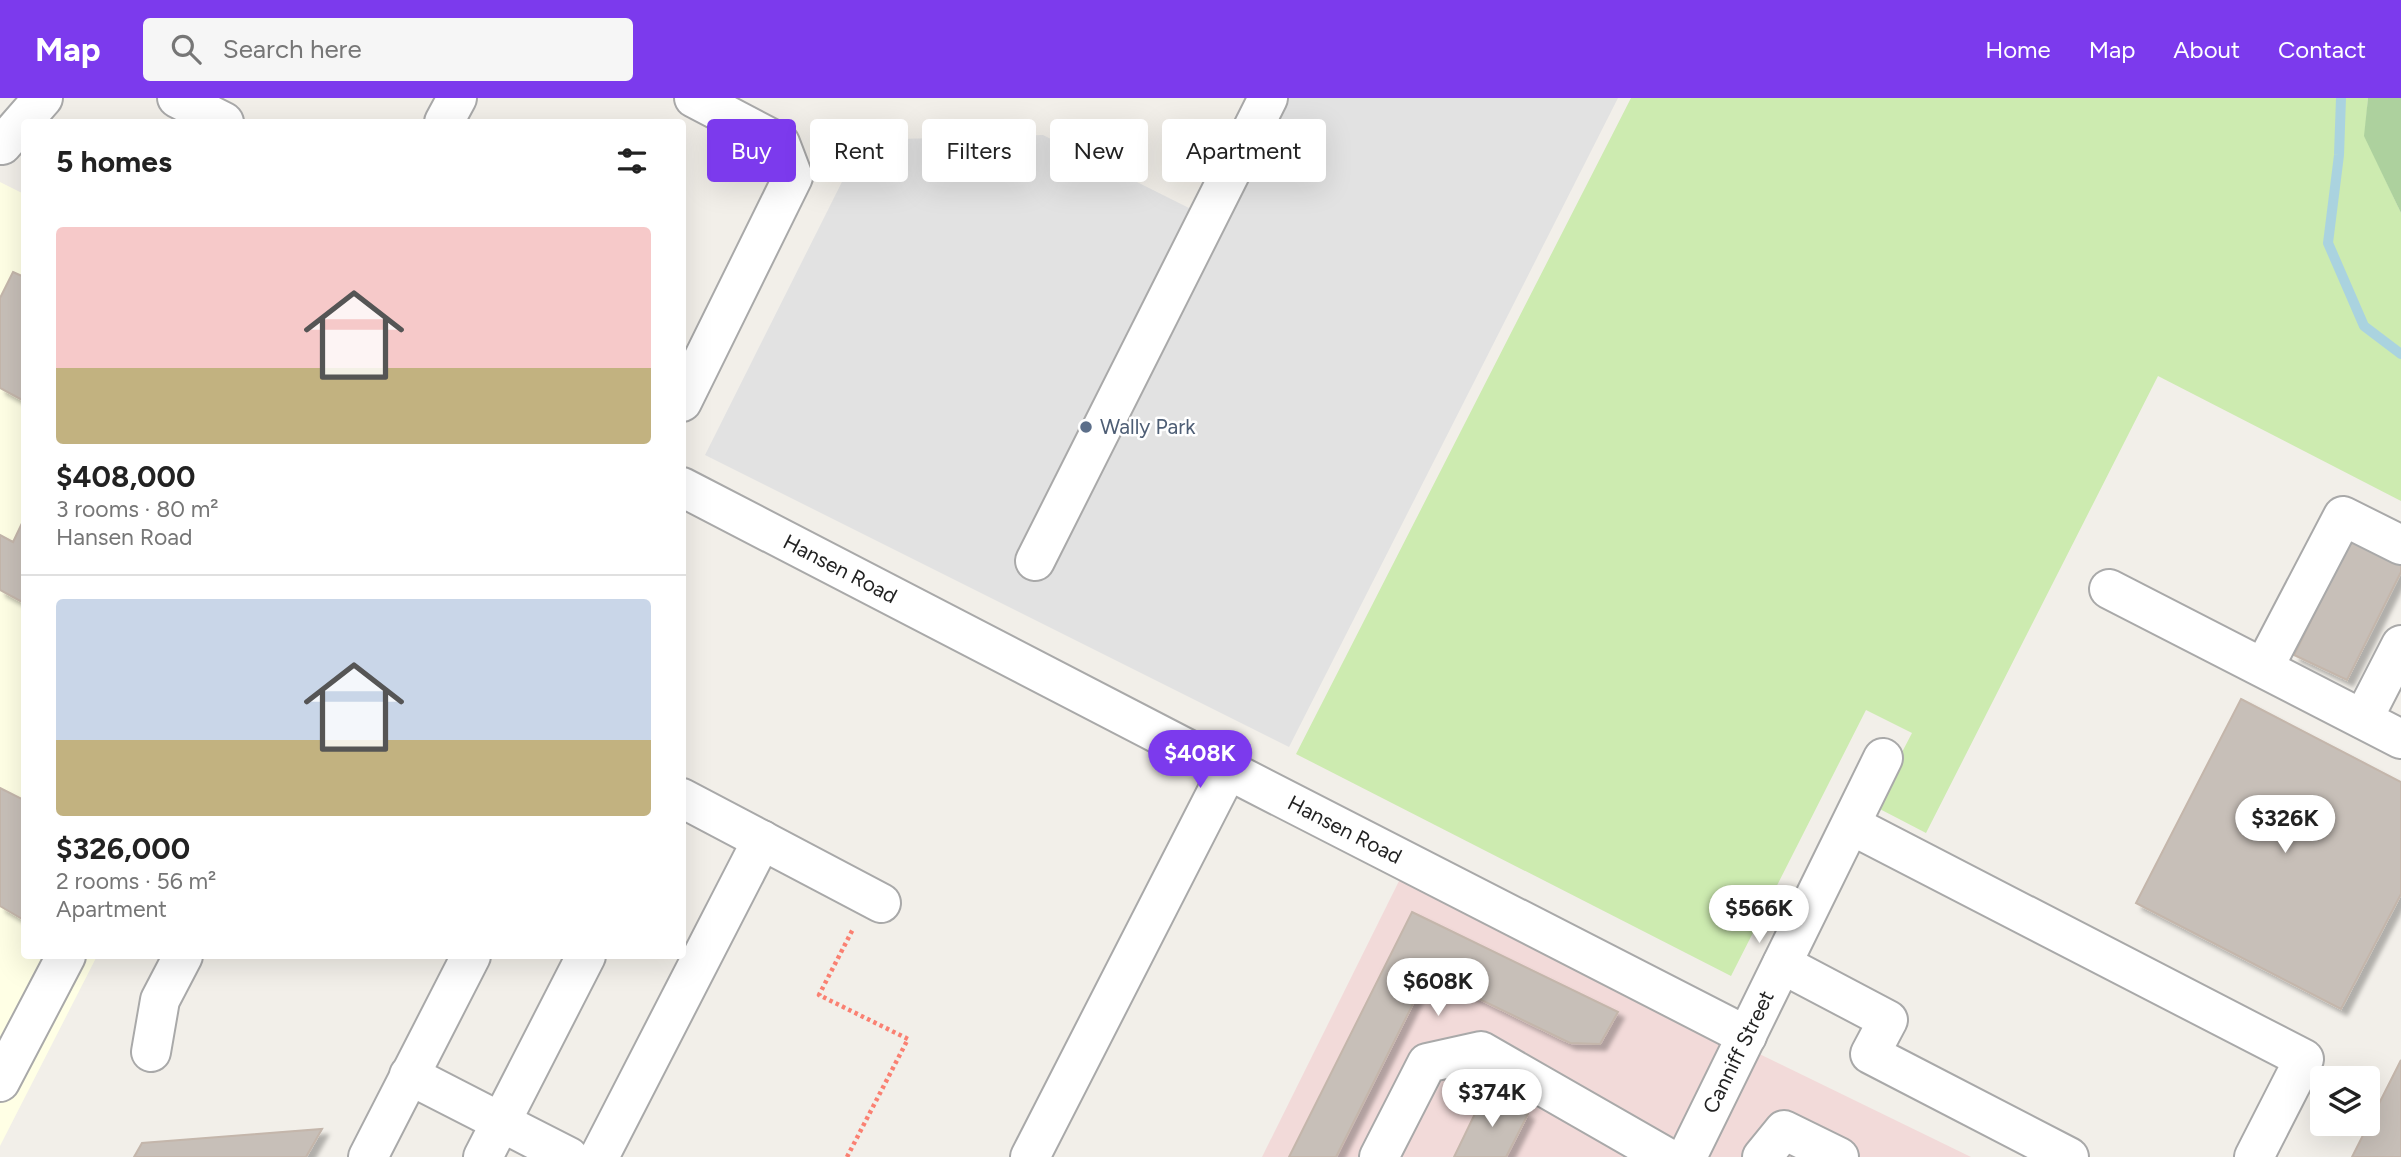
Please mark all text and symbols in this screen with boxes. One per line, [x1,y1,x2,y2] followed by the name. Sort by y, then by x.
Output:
[143,18,633,81] search box
[35,30,101,69] text: Map
[167,30,205,68] icon: search
[223,33,362,65] text: Search here
[1985,35,2051,64] text: Home
[2089,35,2135,64] text: Map
[2173,35,2240,64] text: About
[2278,35,2366,64] text: Contact
[707,119,796,182] chip: Buy
[810,119,908,182] chip: Rent
[922,119,1036,182] chip: Filters
[1050,119,1148,182] chip: New
[1162,119,1326,182] chip: Apartment
[613,142,651,180] icon: filters
[56,143,172,180] text: 5 homes
[291,272,417,398] icon: home
[1100,414,1196,439] place label: Wally Park
[1078,419,1094,435] marker: Wally Park
[56,458,195,495] text: $408,000
[56,495,219,523] text: 3 rooms · 80 m²
[56,523,193,551] text: Hansen Road
[779,529,901,608] street label: Hansen Road
[291,644,417,770] icon: home
[1151,730,1249,790] pin: $408K
[1164,739,1236,767] text: $408K
[1284,790,1406,869] street label: Hansen Road
[2236,796,2334,855] pin: $326K
[2251,804,2319,832] text: $326K
[56,830,190,867] text: $326,000
[56,867,216,895] text: 2 rooms · 56 m²
[1710,886,1808,945] pin: $566K
[1725,894,1793,922] text: $566K
[56,895,167,923] text: Apartment
[1389,958,1487,1018] pin: $608K
[1403,967,1473,995] text: $608K
[1697,986,1779,1117] street label: Canniff Street
[2310,1066,2380,1136] map controls
[2310,1066,2380,1136] button: layers
[1443,1070,1541,1129] pin: $374K
[1458,1078,1526,1106] text: $374K

